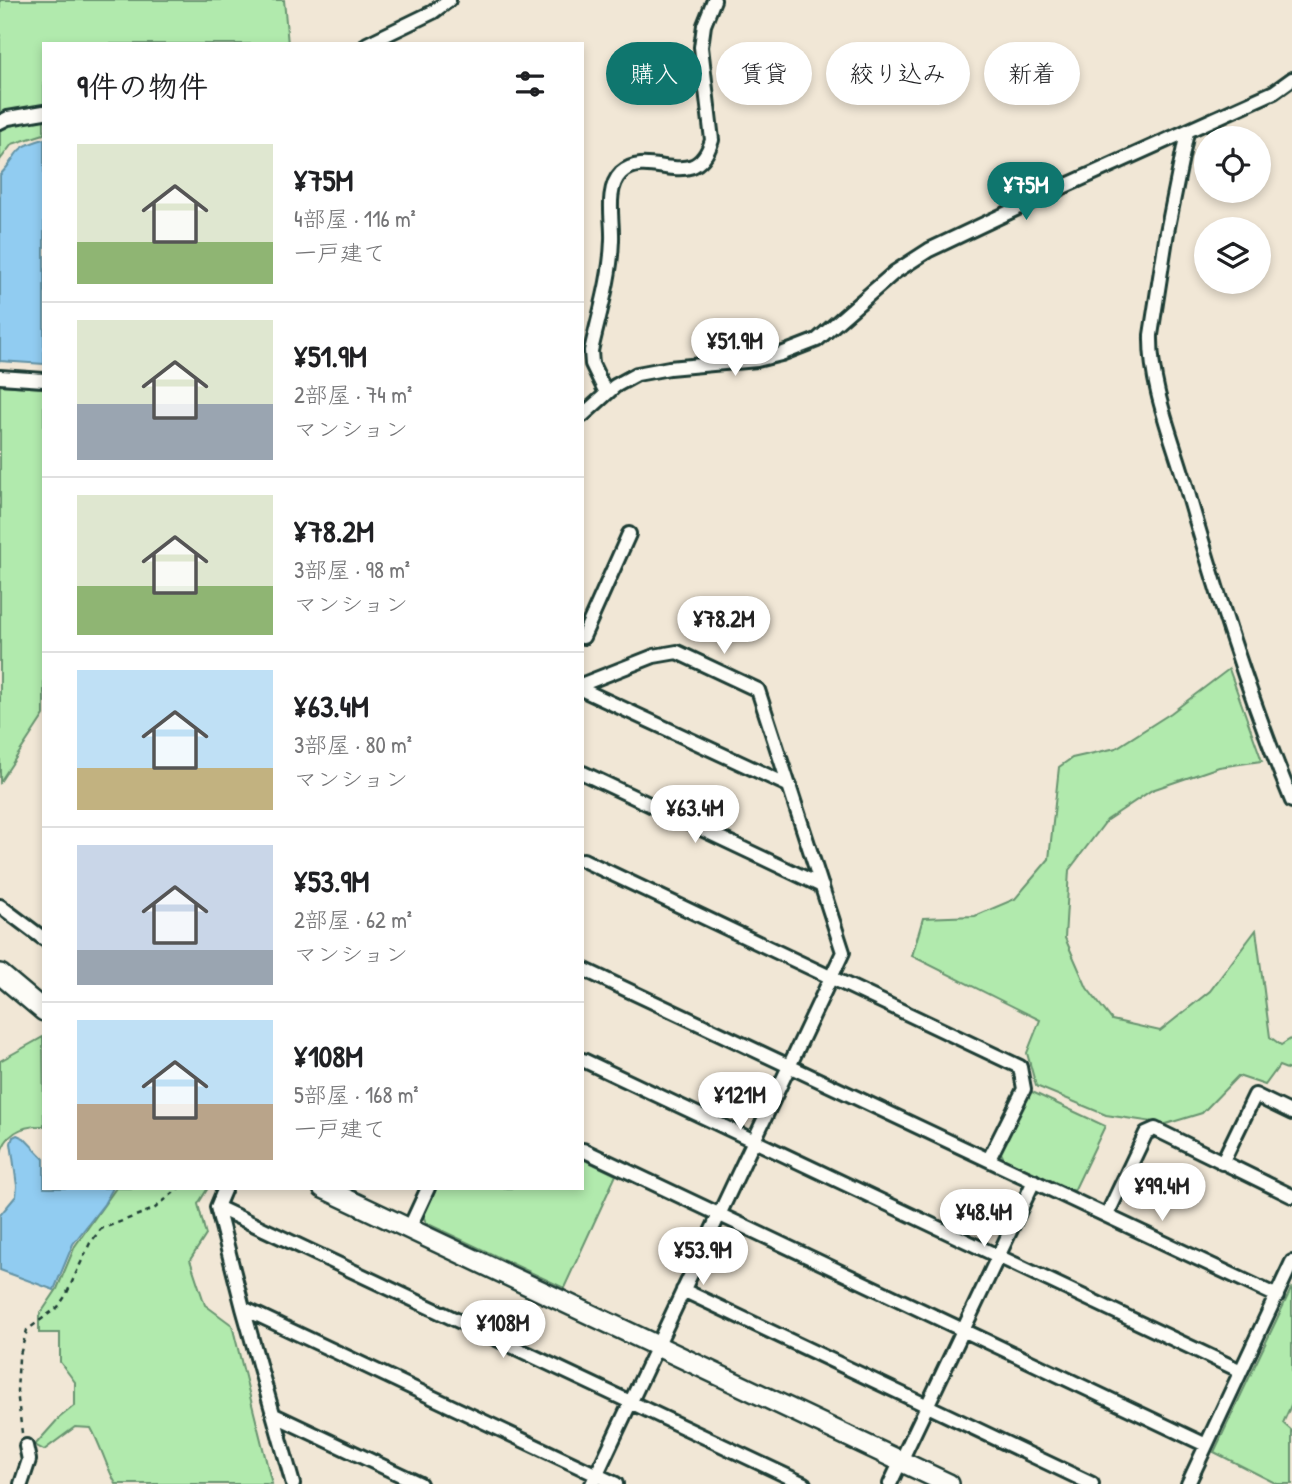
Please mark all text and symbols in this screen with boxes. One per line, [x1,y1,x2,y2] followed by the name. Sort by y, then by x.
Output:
[606,42,702,105] chip: 購入
[716,42,812,105] chip: 賃貸
[826,42,970,105] chip: 絞り込み
[984,42,1080,105] chip: 新着
[511,65,549,103] icon: filters
[77,66,208,106] text: 9件の物件
[1194,126,1271,294] map controls
[1194,126,1271,203] button: locate
[294,160,353,200] text: ¥75M
[985,162,1067,222] pin: ¥75M
[1003,169,1049,200] text: ¥75M
[133,172,217,256] icon: home
[294,203,416,234] text: 4部屋 · 116 m²
[1194,217,1271,294] button: layers
[294,237,386,268] text: 一戸建て
[678,318,792,378] pin: ¥51.9M
[707,325,763,356] text: ¥51.9M
[294,336,367,376] text: ¥51.9M
[133,348,217,432] icon: home
[294,379,412,410] text: 2部屋 · 74 m²
[294,413,408,444] text: マンション
[294,511,374,551] text: ¥78.2M
[133,523,217,607] icon: home
[294,554,410,585] text: 3部屋 · 98 m²
[294,588,408,619] text: マンション
[667,596,781,656] pin: ¥78.2M
[693,603,755,634] text: ¥78.2M
[294,686,369,726] text: ¥63.4M
[133,698,217,782] icon: home
[294,729,412,760] text: 3部屋 · 80 m²
[294,763,408,794] text: マンション
[638,786,752,845] pin: ¥63.4M
[666,792,724,823] text: ¥63.4M
[294,861,369,901] text: ¥53.9M
[133,873,217,957] icon: home
[294,904,412,935] text: 2部屋 · 62 m²
[294,938,408,969] text: マンション
[294,1036,363,1076] text: ¥108M
[133,1048,217,1132] icon: home
[691,1072,789,1132] pin: ¥121M
[294,1079,419,1110] text: 5部屋 · 168 m²
[714,1079,766,1110] text: ¥121M
[294,1113,386,1144] text: 一戸建て
[1105,1164,1219,1223] pin: ¥99.4M
[1135,1170,1189,1201] text: ¥99.4M
[927,1190,1041,1249] pin: ¥48.4M
[956,1196,1012,1227] text: ¥48.4M
[646,1228,760,1287] pin: ¥53.9M
[674,1234,732,1265] text: ¥53.9M
[454,1300,552,1360] pin: ¥108M
[477,1307,529,1338] text: ¥108M

